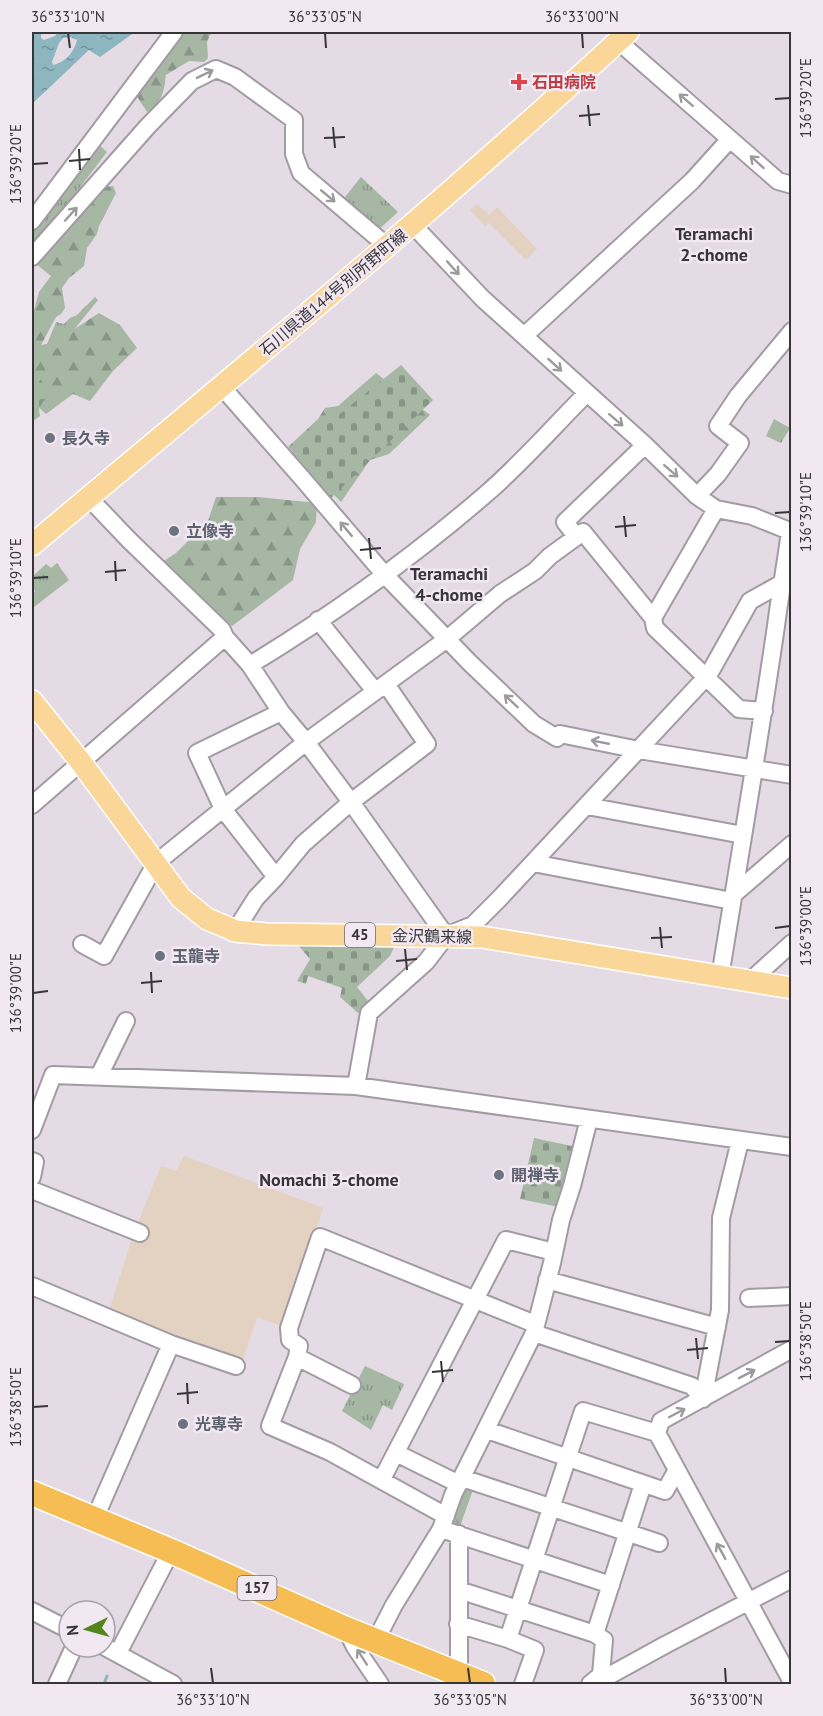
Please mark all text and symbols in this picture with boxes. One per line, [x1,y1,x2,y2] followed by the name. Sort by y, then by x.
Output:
[31,7,105,26] text: 36°33'10"N
[288,7,362,26] text: 36°33'05"N
[545,7,619,26] text: 36°33'00"N
[796,58,815,138] text: 136°39'20"E
[196,68,214,79] one-way arrow
[532,72,596,92] place label: 石田病院
[510,73,528,91] marker: 石田病院
[679,93,694,107] one-way arrow
[6,124,25,204] text: 136°39'20"E
[750,155,765,169] one-way arrow
[320,189,335,203] one-way arrow
[64,207,78,222] one-way arrow
[675,222,753,266] district label: Teramachi 2-chome
[255,225,411,359] street label: 石川県道144号別所野町線
[446,260,460,275] one-way arrow
[547,358,562,372] one-way arrow
[608,413,624,426] one-way arrow
[62,428,110,448] place label: 長久寺
[43,431,57,445] marker: 長久寺
[663,464,678,478] one-way arrow
[796,472,815,552] text: 136°39'10"E
[186,521,234,541] place label: 立像寺
[339,522,353,537] one-way arrow
[167,524,181,538] marker: 立像寺
[6,538,25,618] text: 136°39'10"E
[410,562,488,606] district label: Teramachi 4-chome
[504,694,519,709] one-way arrow
[590,736,610,747] one-way arrow
[796,886,815,966] text: 136°39'00"E
[345,923,375,947] road number: 45
[392,925,472,947] street label: 金沢鶴来線
[172,946,220,966] place label: 玉龍寺
[153,949,167,963] marker: 玉龍寺
[6,953,25,1033] text: 136°39'00"E
[511,1165,559,1185] place label: 開禅寺
[259,1168,399,1191] district label: Nomachi 3-chome
[492,1168,506,1182] marker: 開禅寺
[796,1301,815,1381] text: 136°38'50"E
[6,1367,25,1447] text: 136°38'50"E
[738,1368,756,1380] one-way arrow
[667,1407,685,1418] one-way arrow
[195,1414,243,1434] place label: 光専寺
[176,1417,190,1431] marker: 光専寺
[715,1543,727,1560] one-way arrow
[238,1576,276,1600] road number: 157
[57,1599,117,1659] north arrow
[62,1624,82,1636] text: N
[356,1650,368,1666] one-way arrow
[176,1690,250,1709] text: 36°33'10"N
[433,1690,507,1709] text: 36°33'05"N
[689,1690,763,1709] text: 36°33'00"N

